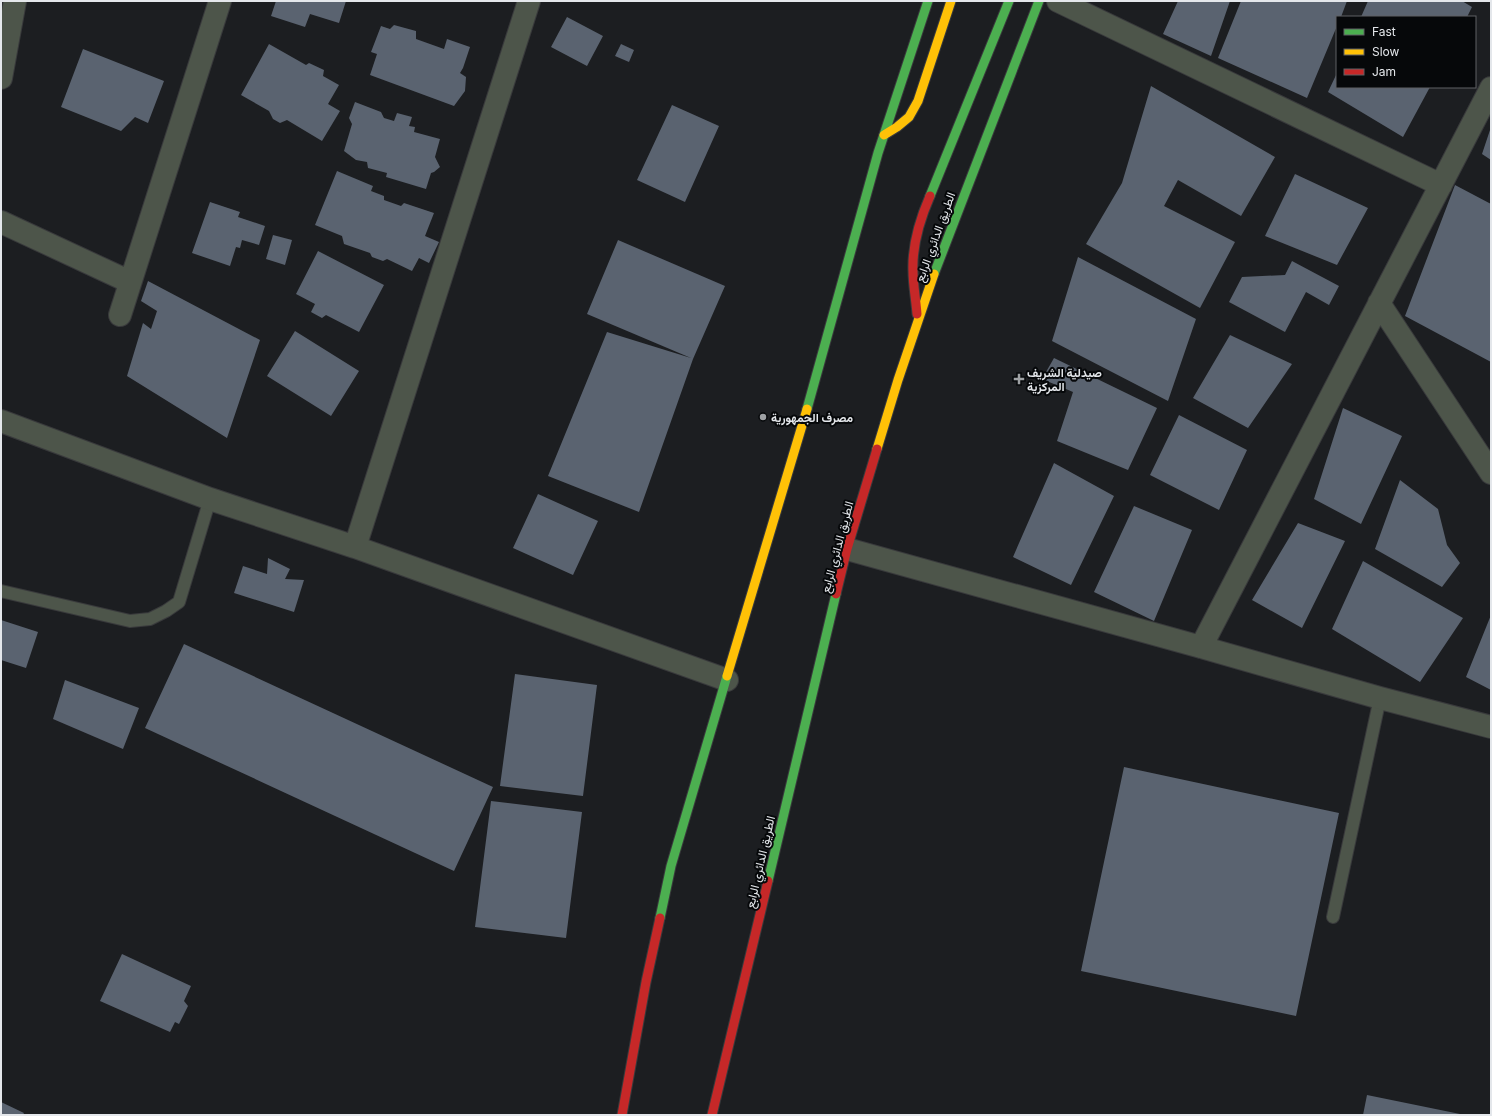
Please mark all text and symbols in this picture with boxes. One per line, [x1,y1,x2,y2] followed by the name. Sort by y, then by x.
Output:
[1336,16,1476,88] legend
[1372,24,1396,39] text: Fast
[1372,44,1400,59] text: Slow
[1372,64,1396,79] text: Jam
[912,190,961,285] street label: الطريق الدائري الرابع
[1027,365,1102,395] place label: صيدلية الشريف المركزية
[1014,374,1024,384] marker: صيدلية الشريف المركزية
[771,410,853,426] place label: مصرف الجمهورية
[758,412,768,422] marker: مصرف الجمهورية
[818,499,859,595] street label: الطريق الدائري الرابع
[742,814,781,910] street label: الطريق الدائري الرابع

